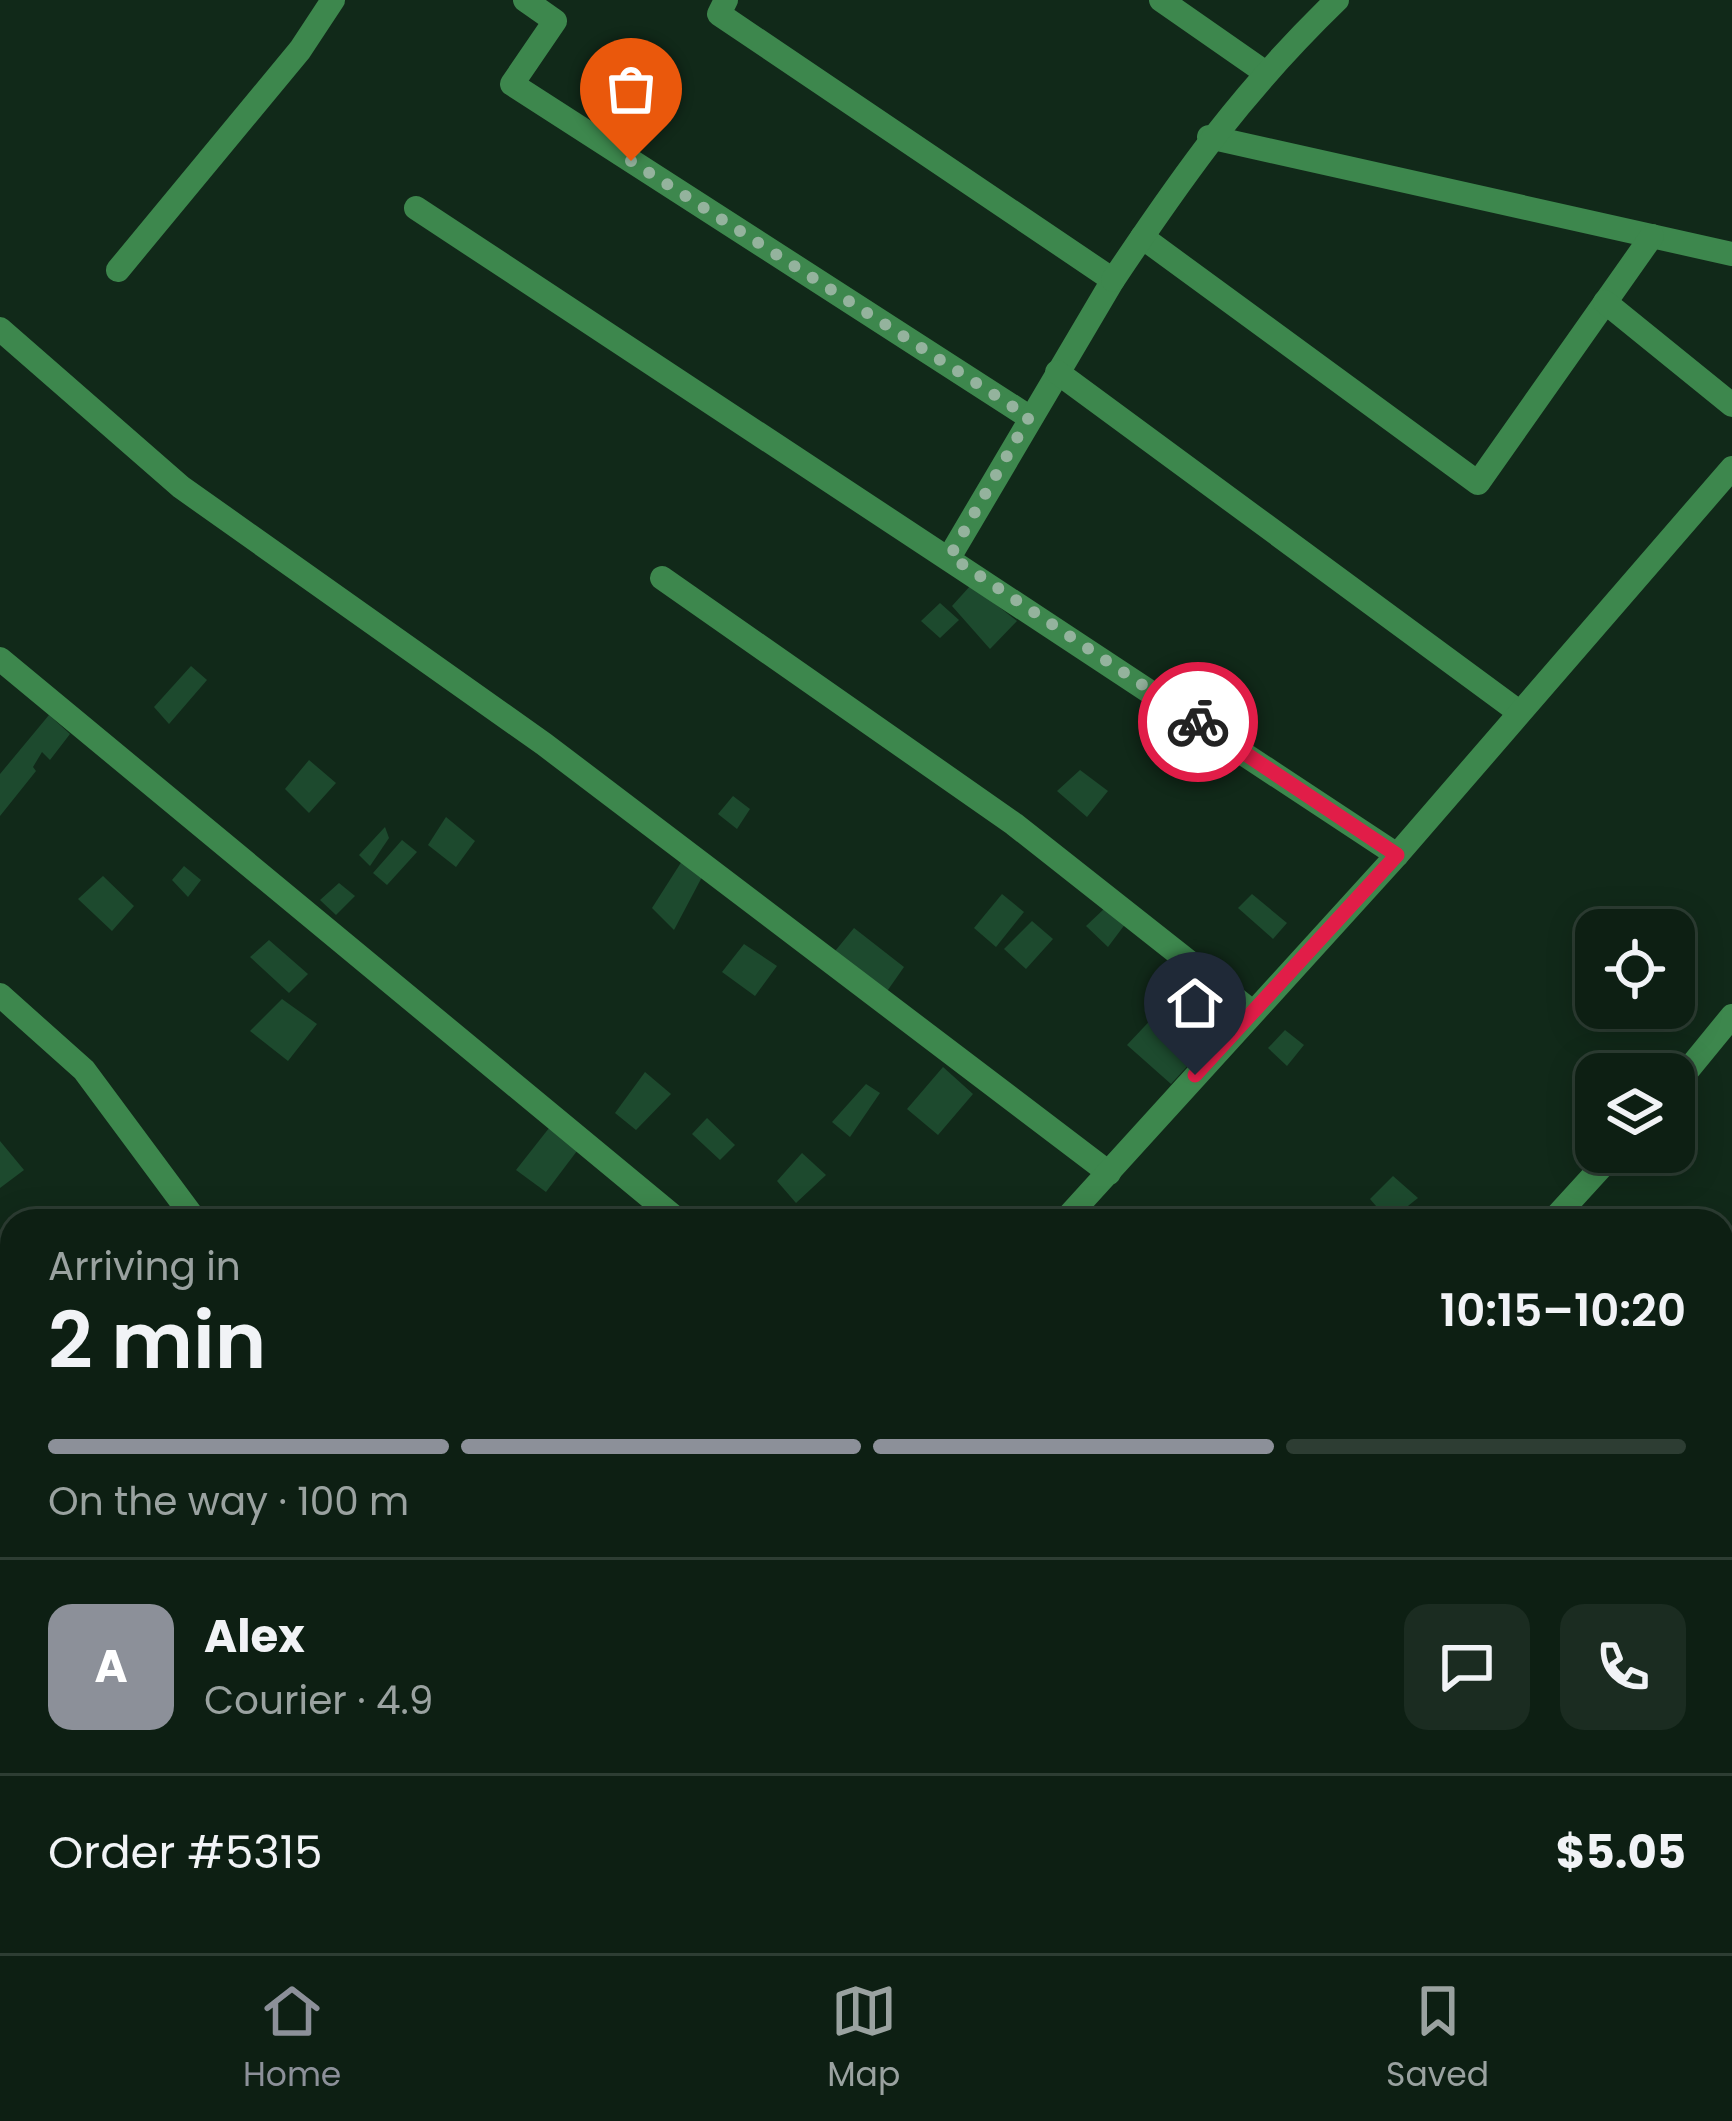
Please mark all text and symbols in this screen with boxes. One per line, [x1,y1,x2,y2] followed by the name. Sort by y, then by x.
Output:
[580,38,682,161] pin
[598,56,664,122] icon: bag
[1138,662,1258,782] courier
[1165,689,1231,755] icon: bike
[1575,909,1695,1173] map controls
[1575,909,1695,1029] button: locate
[1144,952,1246,1075] pin
[1162,970,1228,1036] icon: home
[1575,1053,1695,1173] button: layers
[48,1239,241,1294] text: Arriving in
[1440,1279,1686,1342] text: 10:15–10:20
[48,1286,266,1395] text: 2 min
[48,1474,409,1529] text: On the way · 100 m
[1404,1604,1530,1730] button: chat
[1560,1604,1686,1730] button: phone
[204,1605,305,1668] text: Alex
[94,1635,128,1698] text: A
[204,1673,433,1728] text: Courier · 4.9
[48,1821,323,1884] text: Order #5315
[1556,1821,1686,1884] text: $5.05
[243,1978,341,2100] tab: Home
[827,1978,900,2100] tab: Map
[1386,1978,1489,2100] tab: Saved

